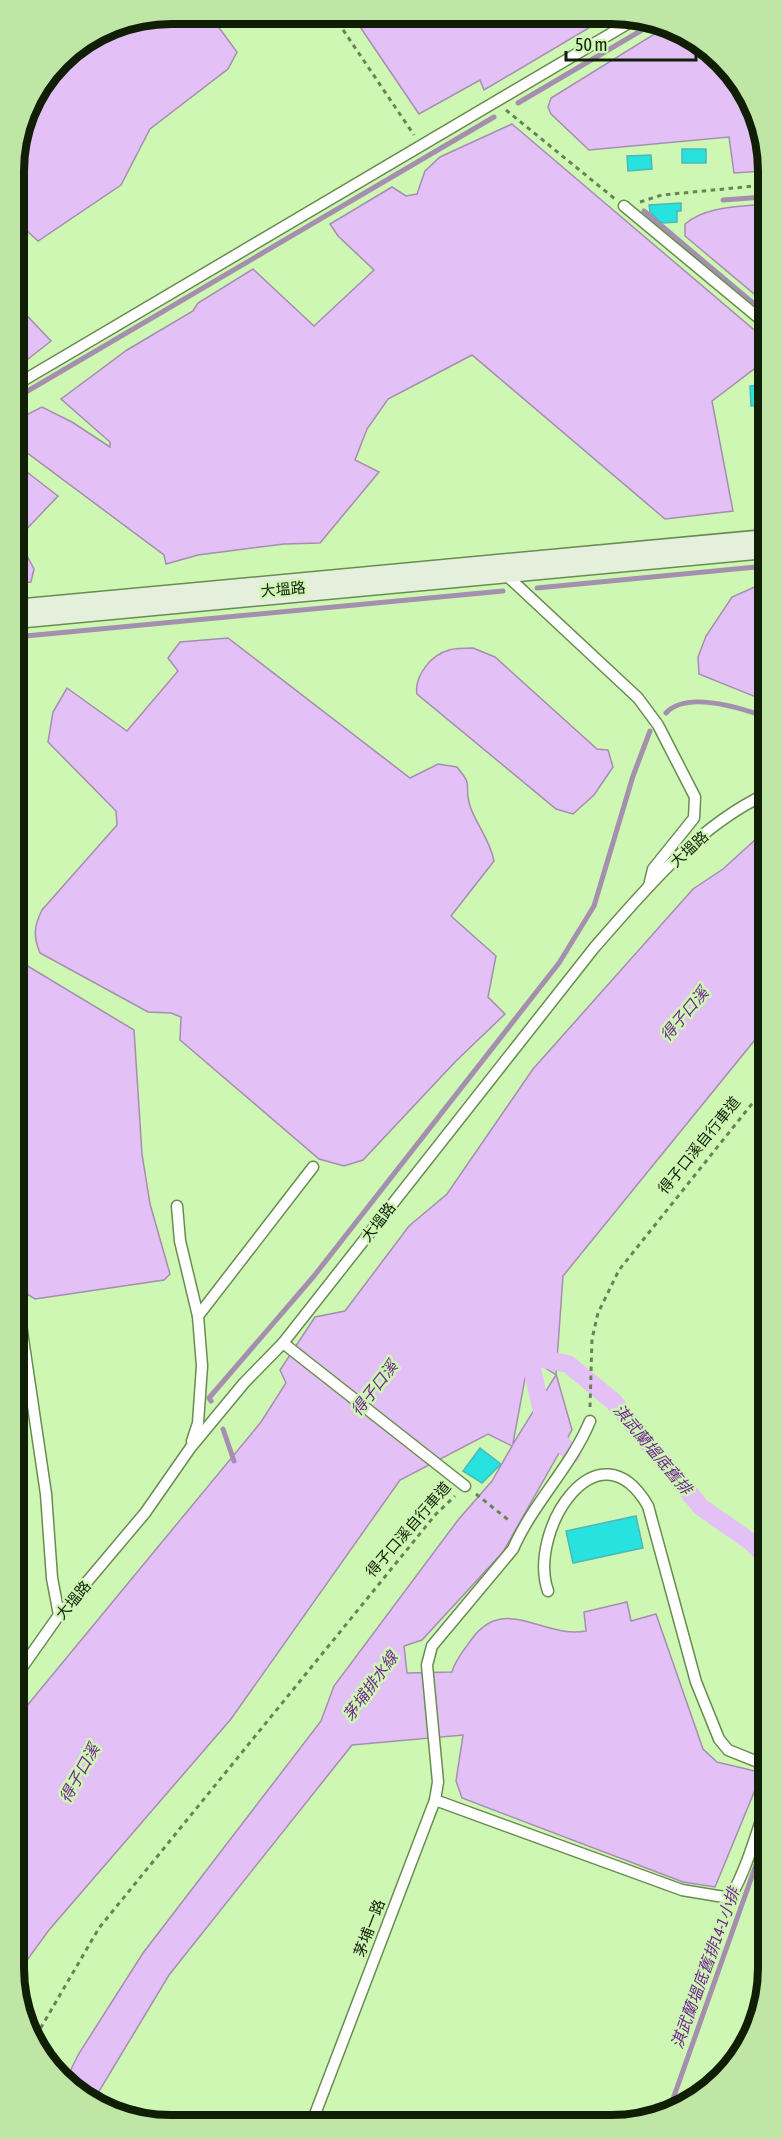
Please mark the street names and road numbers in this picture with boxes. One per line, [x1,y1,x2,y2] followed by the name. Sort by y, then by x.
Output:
[260,579,306,599] street label: 大塭路
[667,828,711,870] street label: 大塭路
[655,1093,743,1197] street label: 得子口溪自行車道
[357,1199,399,1245] street label: 大塭路
[362,1478,454,1580] street label: 得子口溪自行車道
[52,1577,94,1623] street label: 大塭路
[350,1897,388,1959] street label: 茅埔一路

